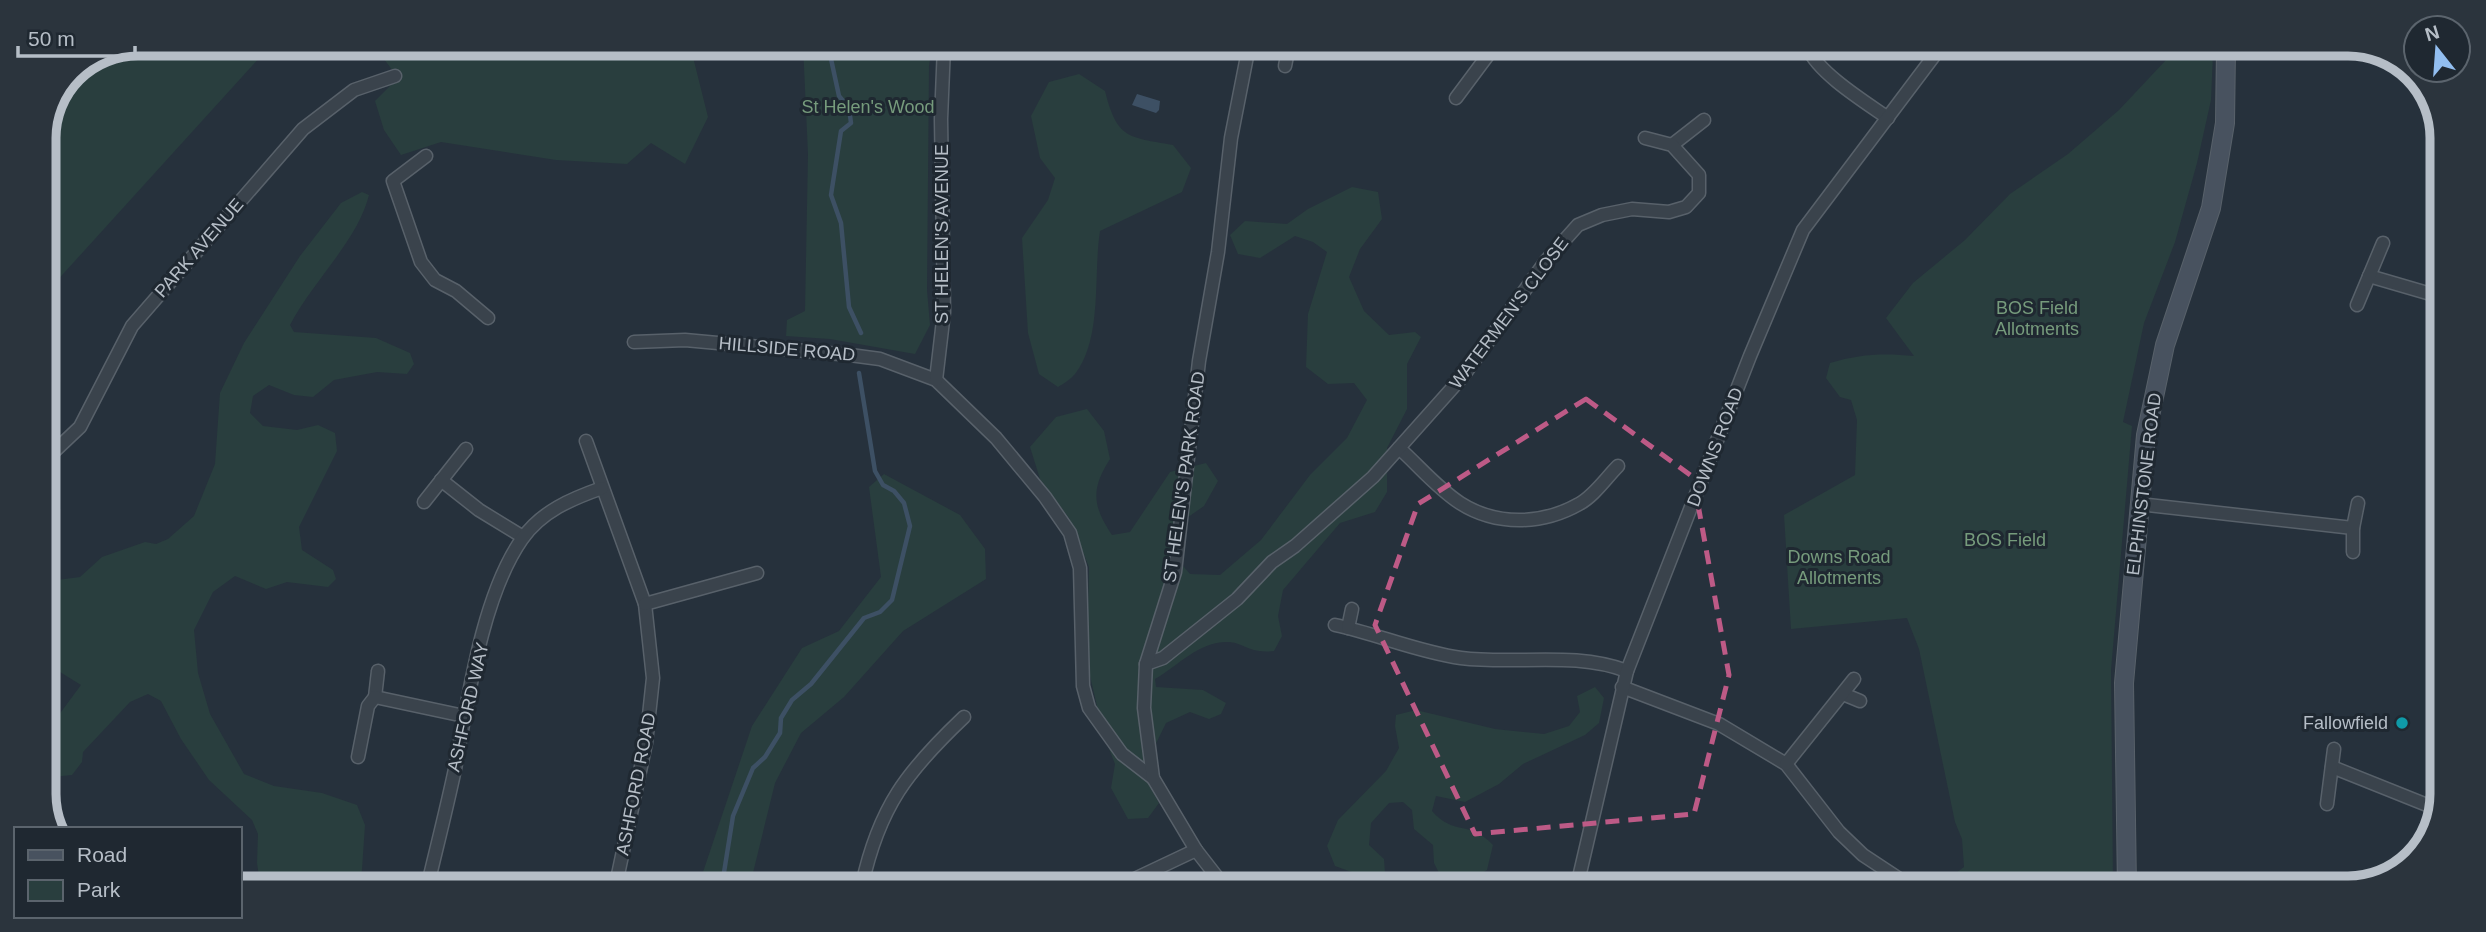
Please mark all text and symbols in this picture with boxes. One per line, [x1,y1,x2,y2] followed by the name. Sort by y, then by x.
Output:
[18,14,135,58] scale bar
[2402,14,2472,84] north arrow
[2423,21,2442,45] text: N
[28,27,75,50] text: 50 m
[801,97,935,117] park label: St Helen's Wood
[932,144,952,324] street label: ST HELEN'S AVENUE
[151,195,247,301] street label: PARK AVENUE
[1446,233,1572,393] street label: WATERMEN'S CLOSE
[1995,298,2079,339] park label: BOS Field Allotments
[718,333,856,365] street label: HILLSIDE ROAD
[1159,370,1209,584] street label: ST HELEN'S PARK ROAD
[1683,385,1747,509] street label: DOWNS ROAD
[2123,392,2165,576] street label: ELPHINSTONE ROAD
[1964,530,2046,550] park label: BOS Field
[1787,547,1891,588] park label: Downs Road Allotments
[443,640,493,774] street label: ASHFORD WAY
[612,711,660,857] street label: ASHFORD ROAD
[2303,713,2388,733] place label: Fallowfield
[2394,715,2410,731] marker: Fallowfield
[14,827,242,918] legend
[77,843,127,866] text: Road
[77,878,121,901] text: Park

